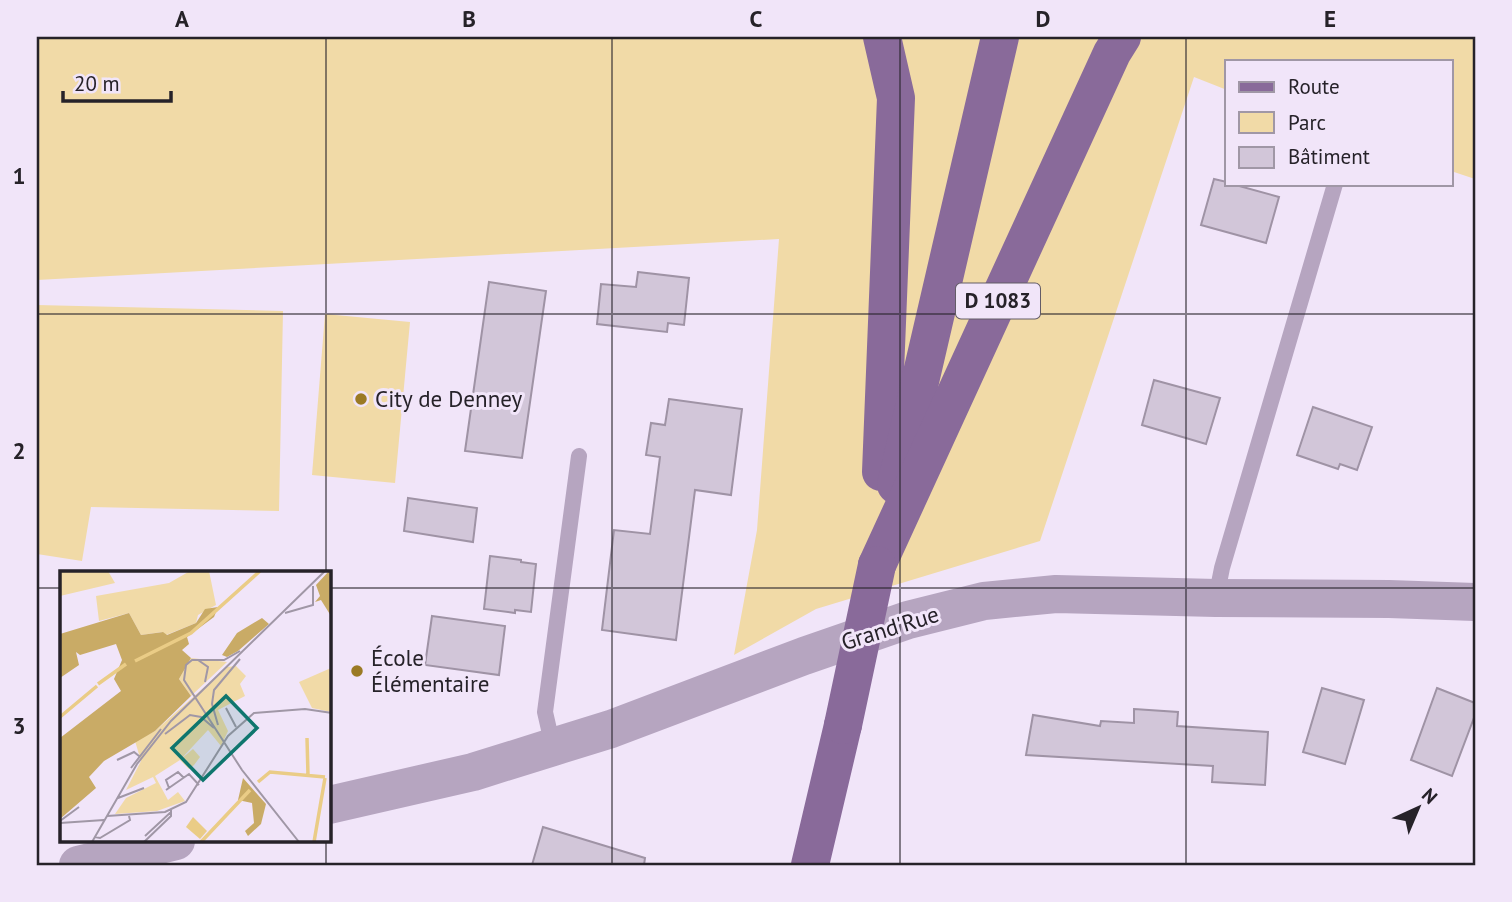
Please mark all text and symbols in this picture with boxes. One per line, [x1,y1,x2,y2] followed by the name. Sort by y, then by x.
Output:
[175,4,189,33] text: A
[462,4,476,33] text: B
[750,4,763,33] text: C
[1036,4,1050,33] text: D
[1324,4,1336,33] text: E
[63,60,172,104] scale bar
[1225,60,1452,186] legend
[74,70,120,97] text: 20 m
[1288,73,1340,100] text: Route
[1288,109,1326,136] text: Parc
[1288,143,1370,170] text: Bâtiment
[12,161,26,190] text: 1
[956,284,1040,318] road number: D 1083
[375,384,522,413] place label: City de Denney
[353,391,369,407] marker: City de Denney
[12,436,26,465] text: 2
[60,571,331,842] inset map
[837,599,942,656] street label: Grand'Rue
[371,643,490,698] place label: École Élémentaire
[349,663,365,679] marker: École Élémentaire
[12,711,26,740] text: 3
[1382,772,1452,842] north arrow
[1417,783,1443,809] text: N

